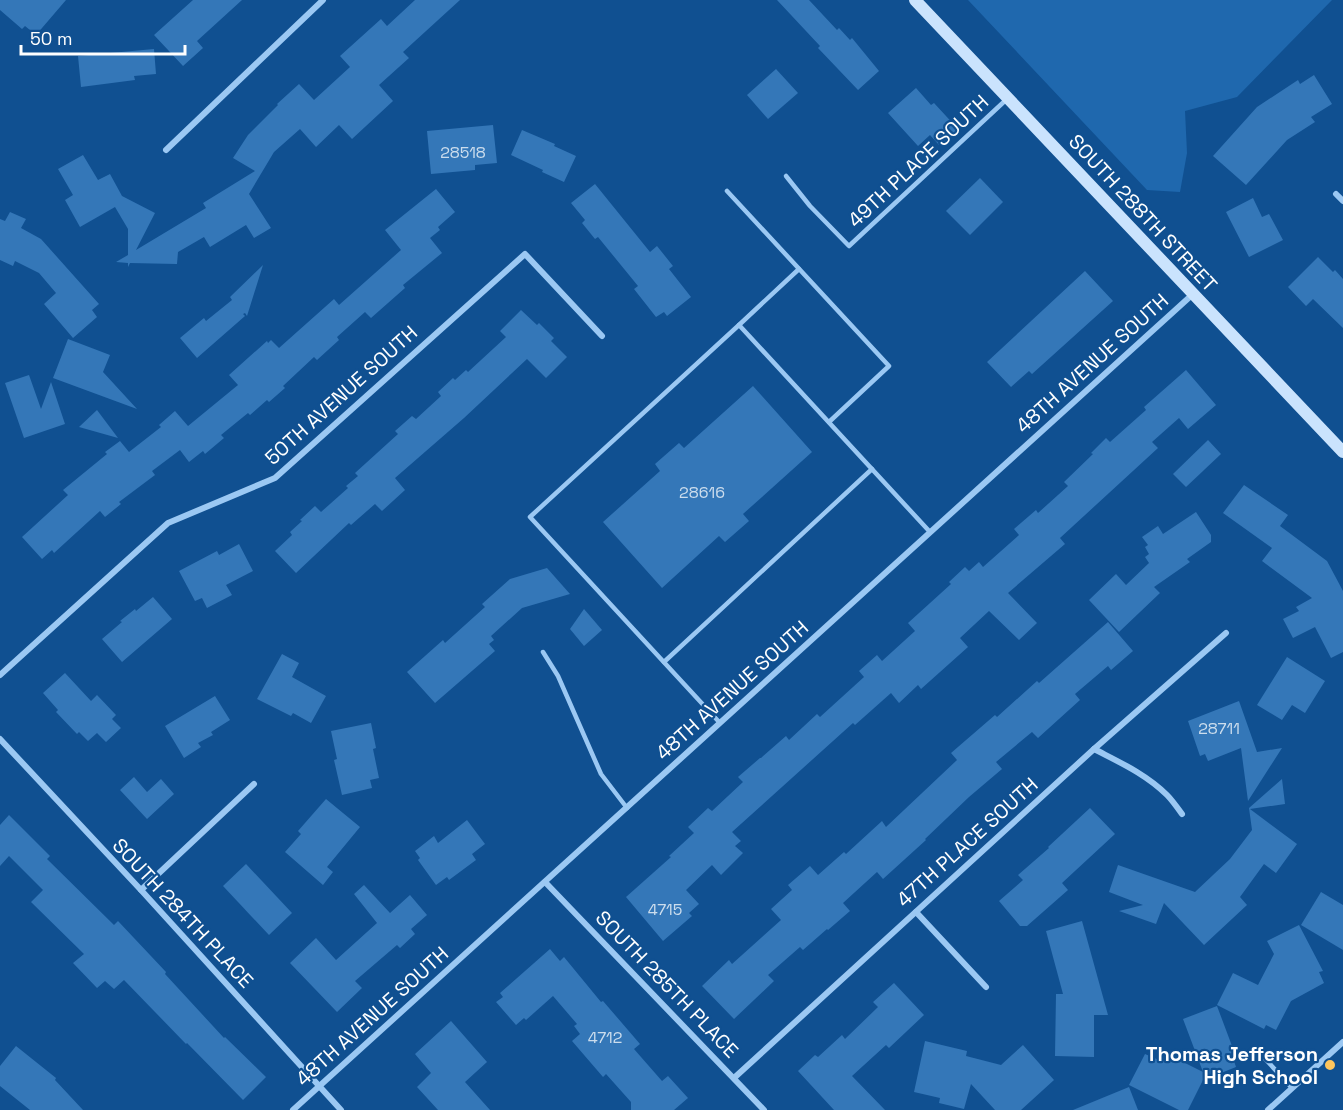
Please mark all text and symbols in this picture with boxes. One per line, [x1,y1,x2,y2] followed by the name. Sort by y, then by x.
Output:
[21,18,184,56] scale bar
[30,27,72,50] text: 50 m
[842,89,994,233] street label: 49TH PLACE SOUTH
[1063,129,1223,297] street label: SOUTH 288TH STREET
[440,142,486,163] house number: 28518
[1010,288,1174,438] street label: 48TH AVENUE SOUTH
[259,320,423,470] street label: 50TH AVENUE SOUTH
[679,482,725,503] house number: 28616
[650,615,814,765] street label: 48TH AVENUE SOUTH
[1198,718,1240,739] house number: 28711
[891,772,1043,912] street label: 47TH PLACE SOUTH
[107,833,259,993] street label: SOUTH 284TH PLACE
[648,899,682,920] house number: 4715
[590,905,744,1063] street label: SOUTH 285TH PLACE
[290,941,454,1091] street label: 48TH AVENUE SOUTH
[588,1027,622,1048] house number: 4712
[1146,1041,1318,1090] place label: Thomas Jefferson High School
[1323,1058,1337,1072] marker: Thomas Jefferson High School

